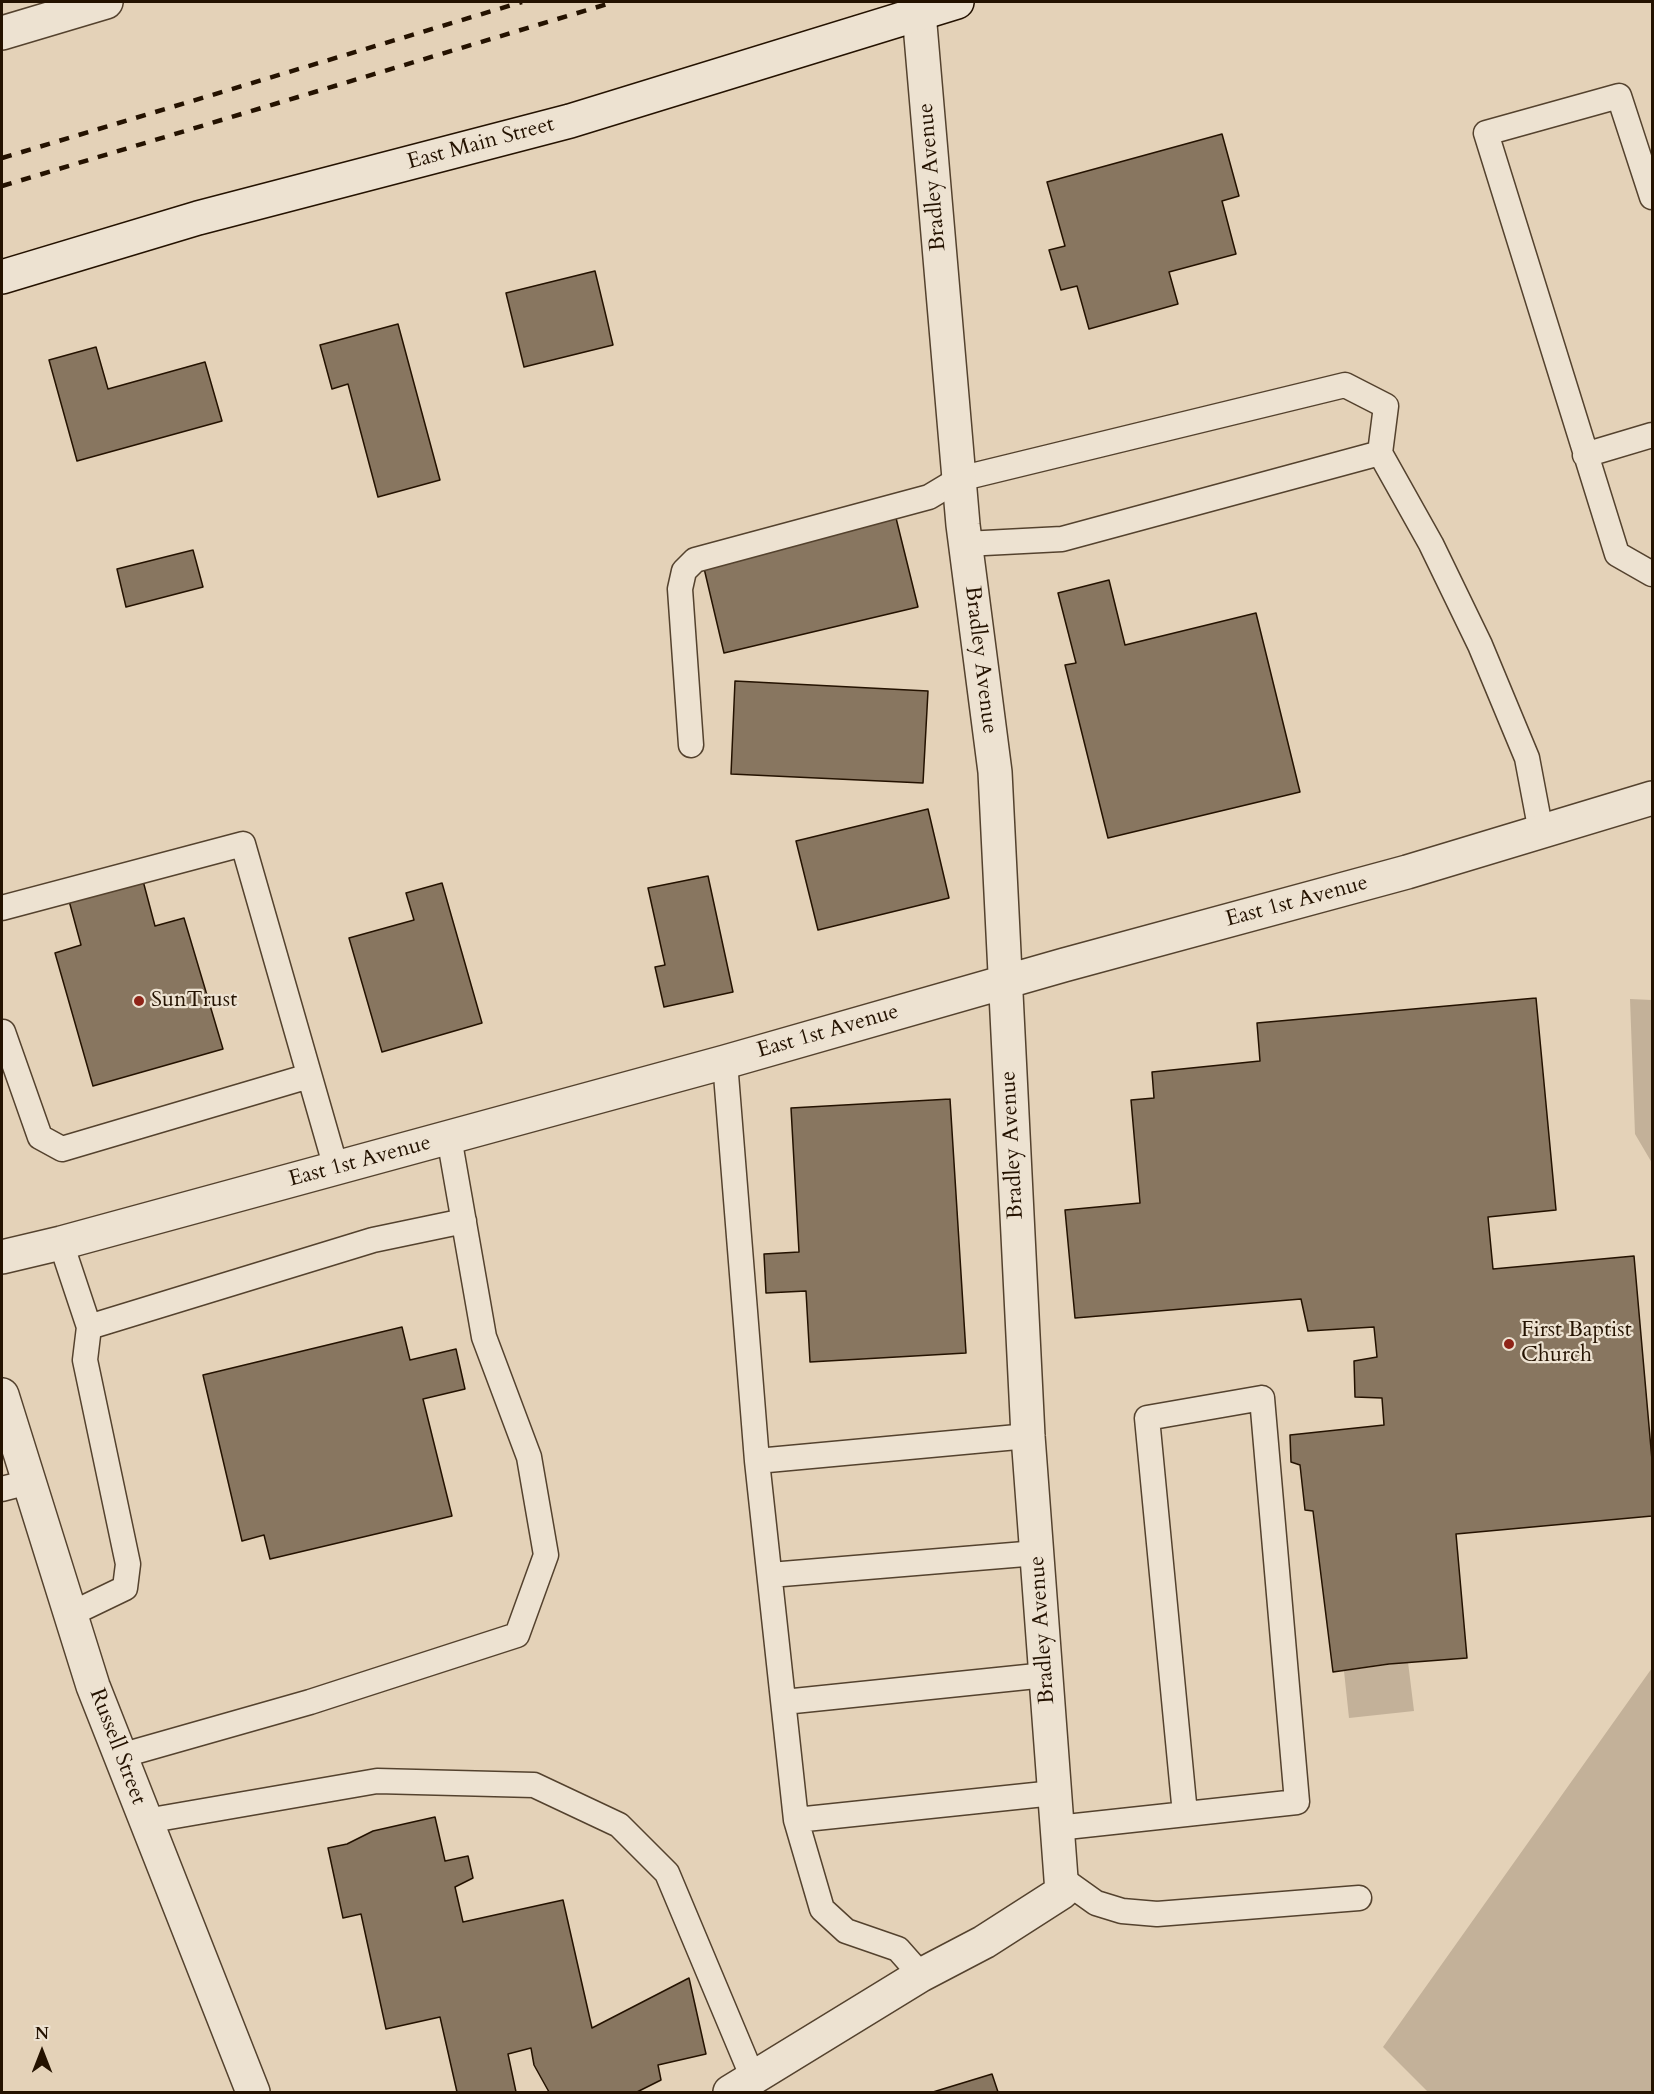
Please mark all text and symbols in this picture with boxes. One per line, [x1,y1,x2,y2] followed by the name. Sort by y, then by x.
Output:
[913,102,953,252] street label: Bradley Avenue
[405,112,557,176] street label: East Main Street
[958,585,1002,735] street label: Bradley Avenue
[1223,870,1371,934] street label: East 1st Avenue
[151,988,237,1014] place label: SunTrust
[132,994,146,1008] marker: SunTrust
[754,999,902,1065] street label: East 1st Avenue
[996,1070,1030,1220] street label: Bradley Avenue
[286,1130,434,1194] street label: East 1st Avenue
[1521,1318,1632,1370] place label: First Baptist Church
[1502,1337,1516,1351] marker: First Baptist Church
[1025,1555,1061,1705] street label: Bradley Avenue
[83,1685,151,1809] street label: Russell Street
[12,2022,72,2082] north arrow
[35,2023,49,2045] text: N

